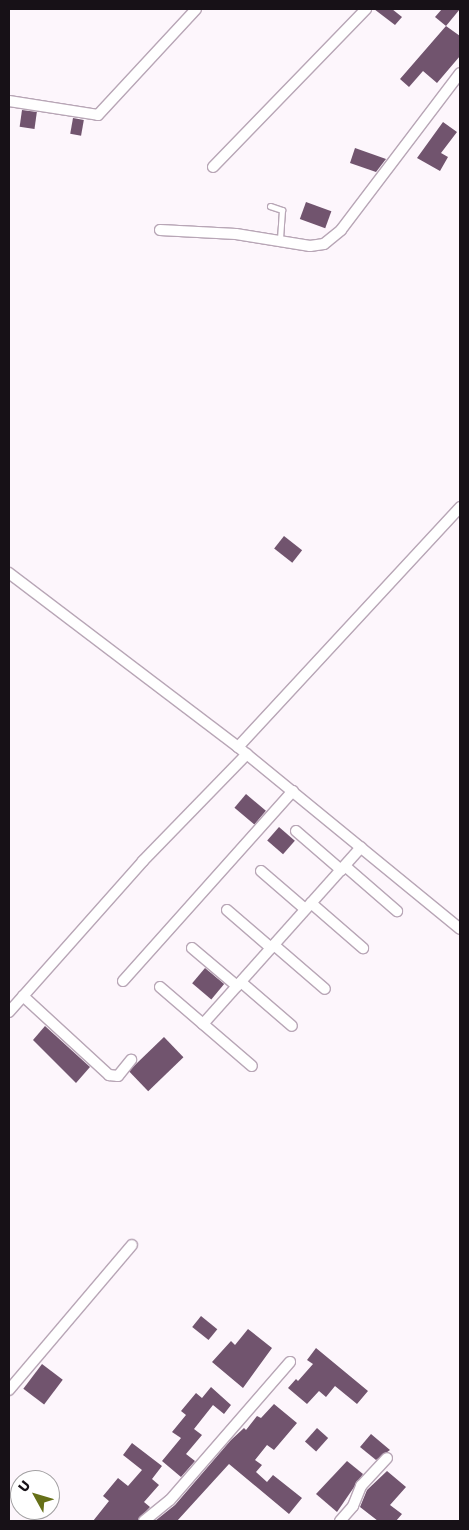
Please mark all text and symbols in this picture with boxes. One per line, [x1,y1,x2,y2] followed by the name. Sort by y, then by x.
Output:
[10,1470,60,1520] north arrow
[13,1476,35,1496] text: U

